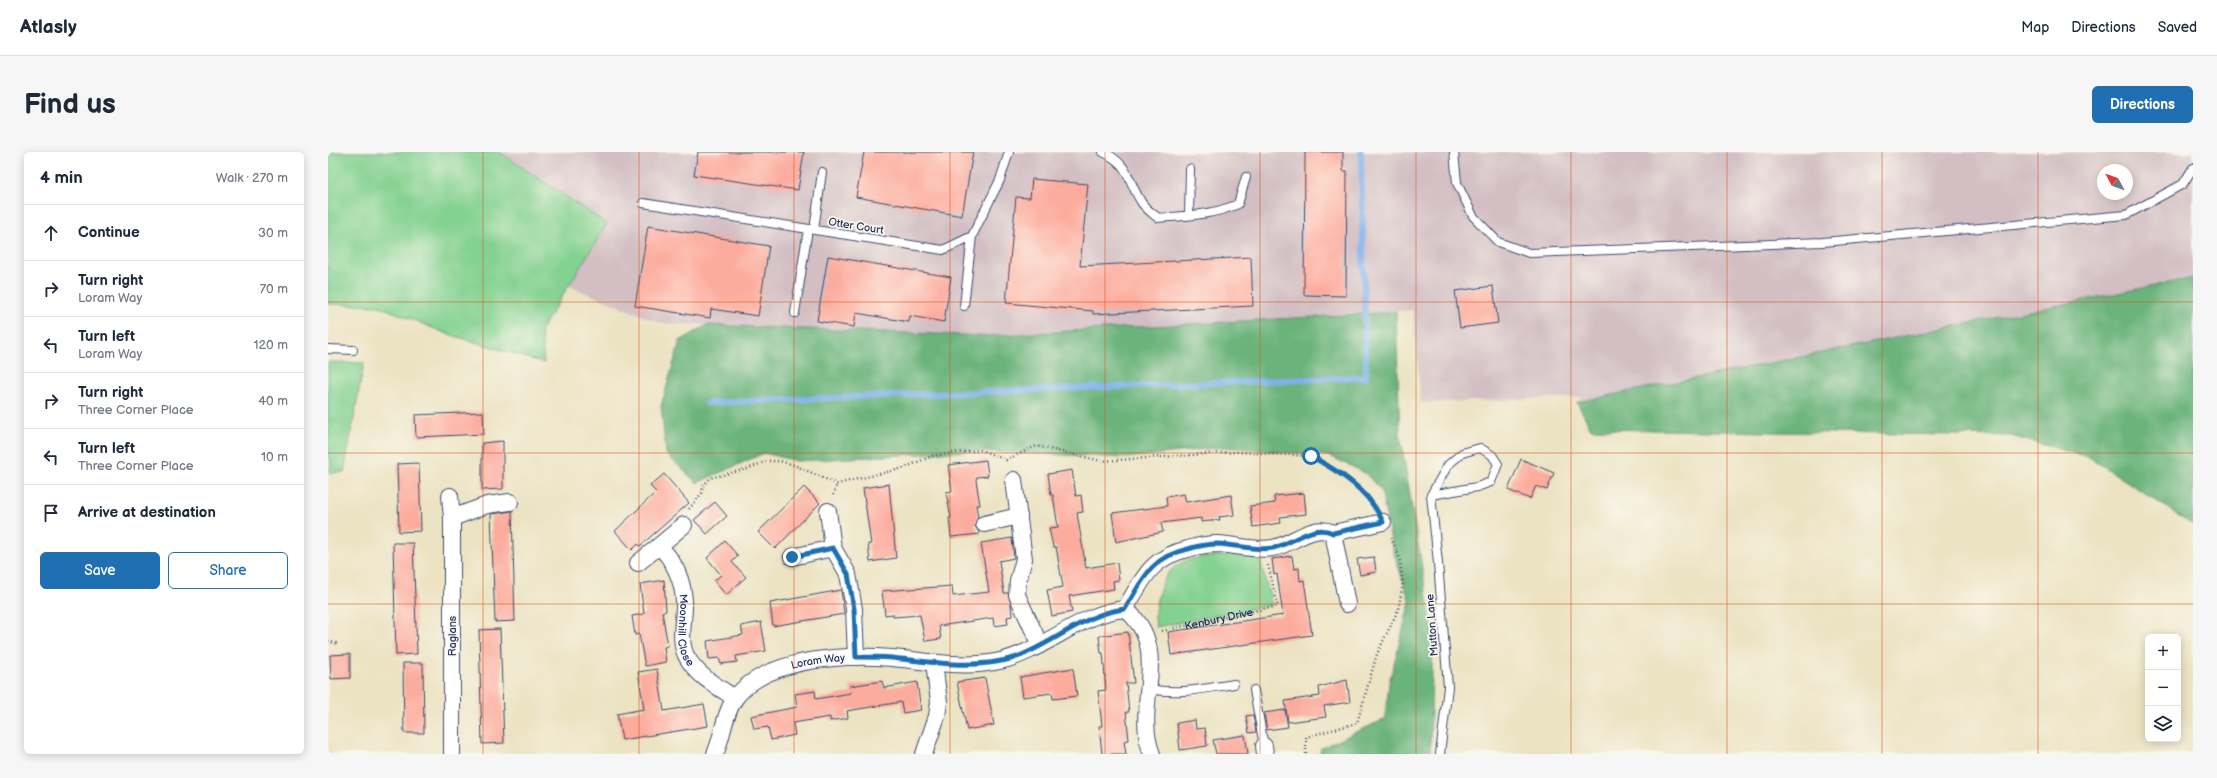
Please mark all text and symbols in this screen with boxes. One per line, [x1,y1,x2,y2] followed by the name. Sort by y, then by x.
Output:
[20,16,77,39] text: Atlasly
[2021,19,2049,36] text: Map
[2071,19,2136,36] text: Directions
[2158,19,2197,36] text: Saved
[2092,86,2193,123] button: Directions
[24,88,116,121] text: Find us
[2097,164,2133,200] north arrow
[40,168,83,188] text: 4 min
[216,170,288,186] text: Walk · 270 m
[827,215,885,237] street label: Otter Court
[40,222,62,244] icon: ahead
[78,223,140,242] text: Continue
[258,225,288,241] text: 30 m
[78,271,143,290] text: Turn right
[40,278,62,300] icon: right
[260,281,288,297] text: 70 m
[78,290,142,306] text: Loram Way
[78,327,135,346] text: Turn left
[40,334,62,356] icon: left
[253,337,288,353] text: 120 m
[78,346,142,362] text: Loram Way
[78,383,143,402] text: Turn right
[40,390,62,412] icon: right
[258,393,288,409] text: 40 m
[78,402,194,418] text: Three Corner Place
[78,439,135,458] text: Turn left
[40,446,62,468] icon: left
[1302,447,1320,465] route start
[261,449,288,465] text: 10 m
[78,458,194,474] text: Three Corner Place
[40,502,62,524] icon: arrive
[78,503,216,522] text: Arrive at destination
[783,548,801,566] route end
[40,552,160,589] button: Save
[168,552,288,589] button: Share
[676,593,698,669] street label: Moonhill Close
[1423,593,1441,657] street label: Mutton Lane
[1183,605,1255,632] street label: Kenbury Drive
[446,615,459,656] street label: Raglans
[2145,634,2181,742] map controls
[2145,634,2181,670] button: +
[789,651,845,671] street label: Loram Way
[2145,670,2181,706] button: −
[2145,706,2181,742] button: layers

